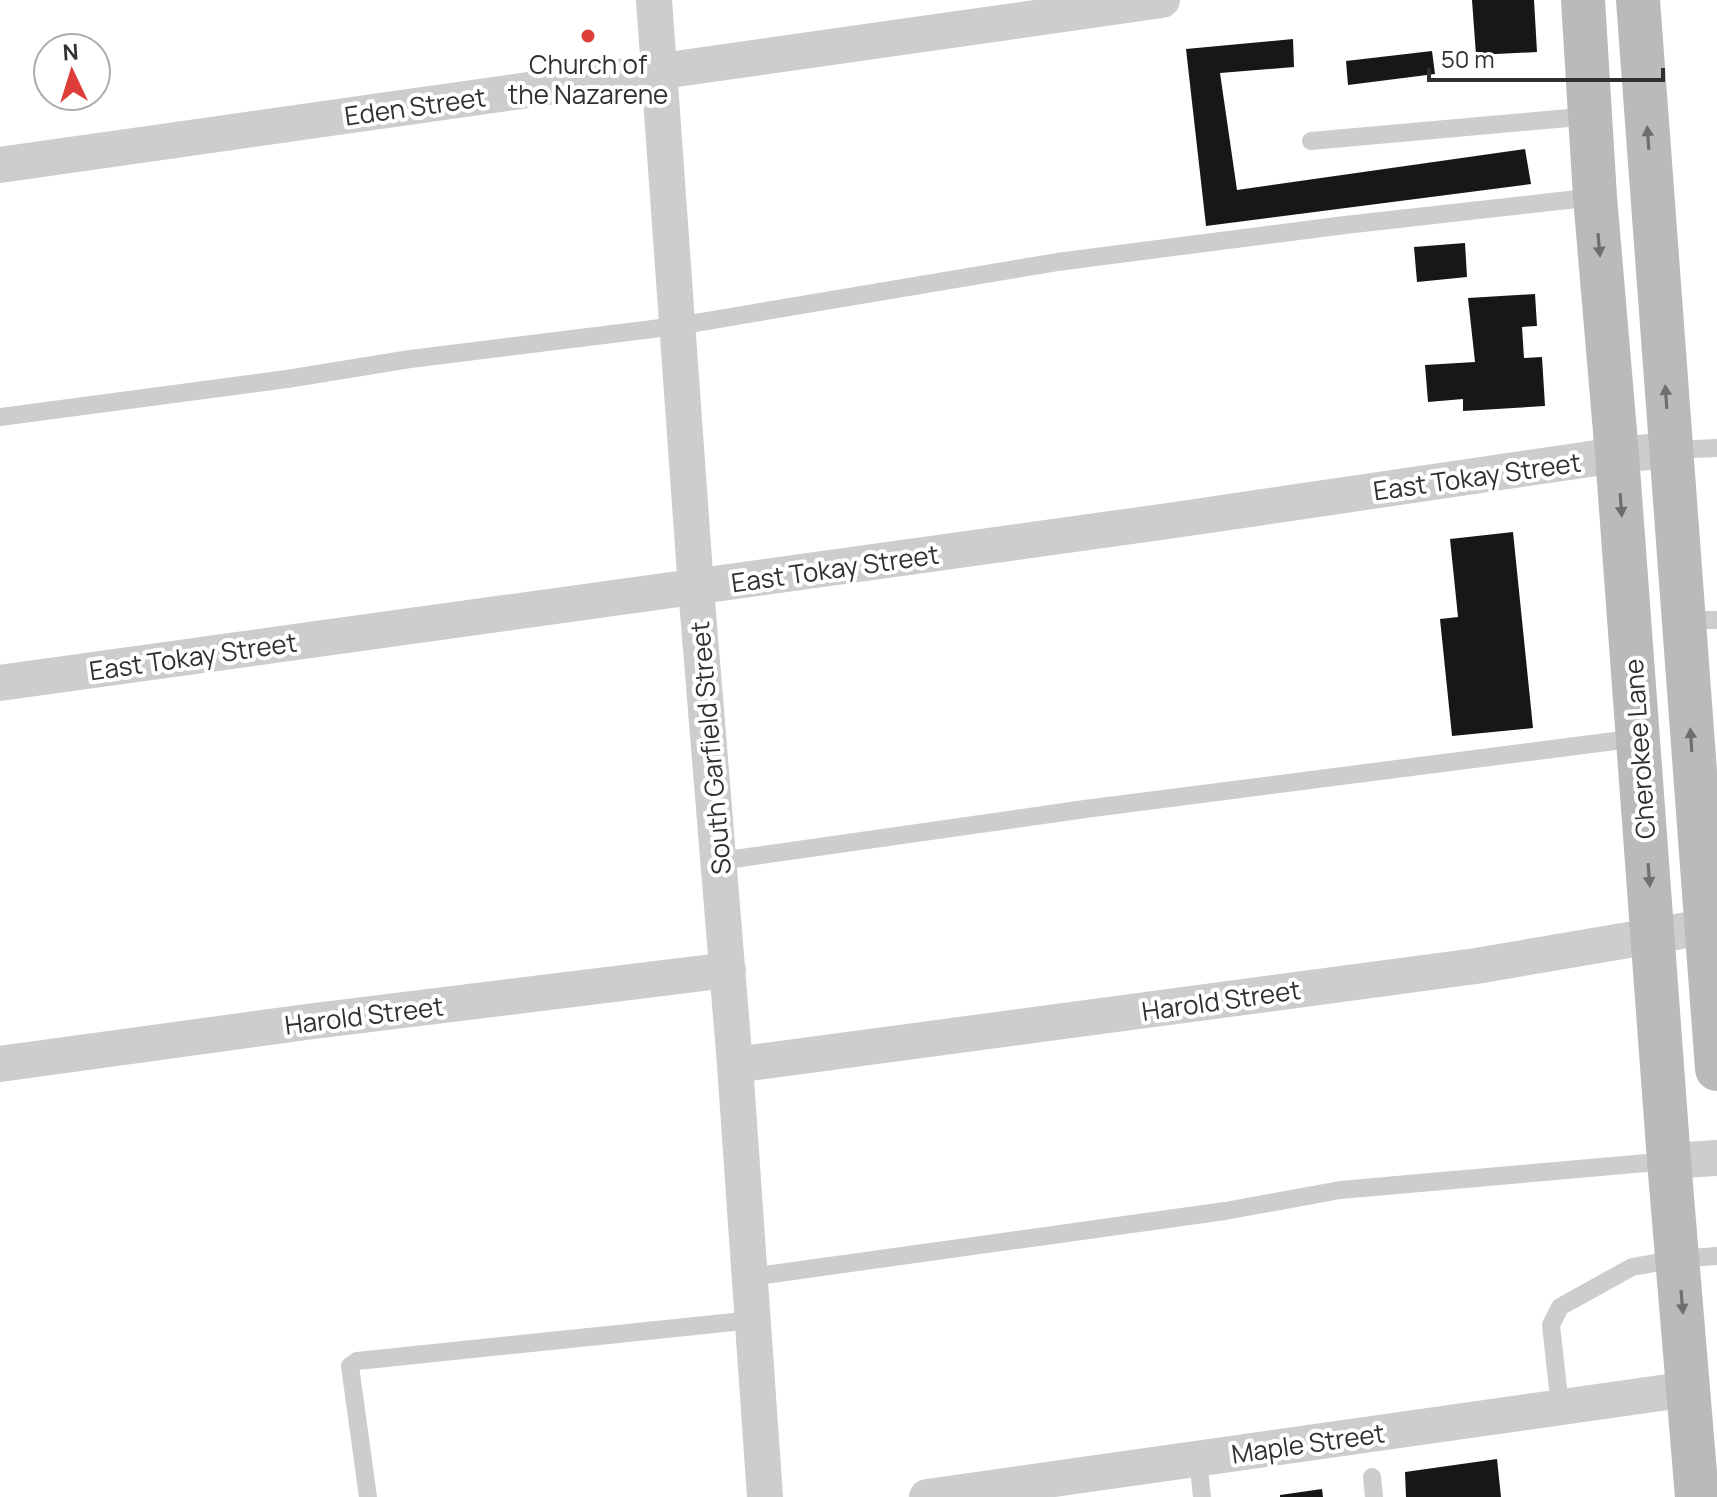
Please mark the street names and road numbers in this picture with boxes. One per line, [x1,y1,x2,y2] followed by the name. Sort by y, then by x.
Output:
[342,78,488,134] street label: Eden Street
[1371,444,1583,508] street label: East Tokay Street
[729,536,941,600] street label: East Tokay Street
[681,620,739,876] street label: South Garfield Street
[87,624,299,688] street label: East Tokay Street
[1615,658,1663,840] street label: Cherokee Lane
[1139,971,1303,1029] street label: Harold Street
[283,987,445,1043] street label: Harold Street
[1229,1414,1387,1472] street label: Maple Street

